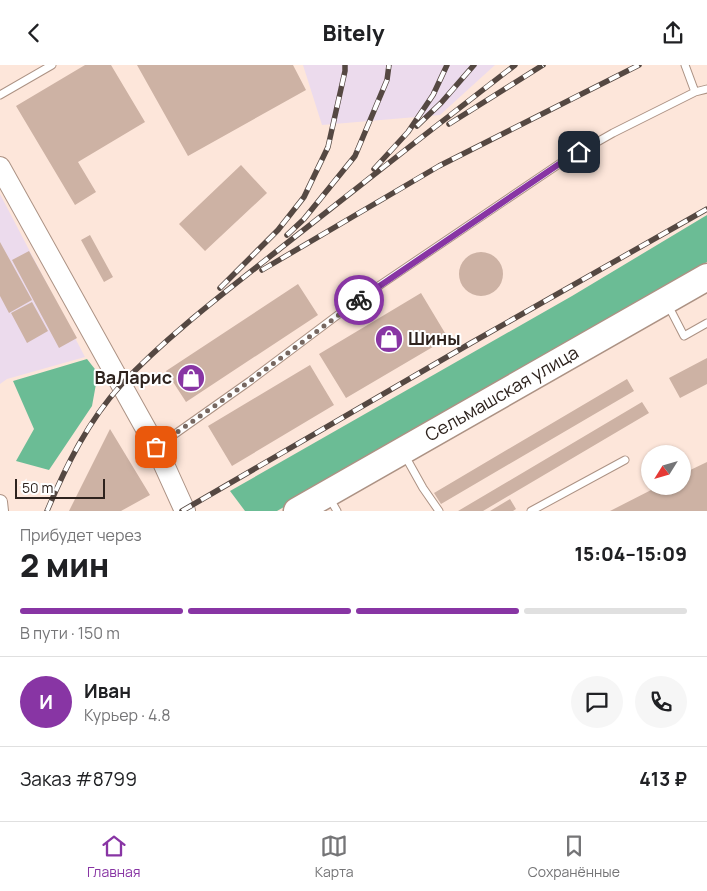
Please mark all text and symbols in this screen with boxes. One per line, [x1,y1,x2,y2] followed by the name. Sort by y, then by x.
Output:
[322,18,385,48] text: Bitely
[20,19,48,47] icon: back
[659,19,687,47] icon: share
[558,131,600,173] pin
[565,138,593,166] icon: home
[334,275,384,325] courier
[345,286,373,314] icon: bike
[374,324,404,354] shop icon: Шины
[408,326,461,350] place label: Шины
[420,340,582,446] street label: Сельмашская улица
[176,363,206,393] shop icon: ВаЛарис
[95,365,172,389] place label: ВаЛарис
[135,426,177,468] pin
[142,433,170,461] icon: bag
[641,445,691,495] north arrow
[641,445,691,495] map controls
[15,476,105,499] scale bar
[22,478,53,497] text: 50 m
[20,524,142,546] text: Прибудет через
[574,541,687,567] text: 15:04–15:09
[20,543,109,587] text: 2 мин
[20,622,120,644] text: В пути · 150 m
[571,676,623,728] button: chat
[635,676,687,728] button: phone
[84,678,131,704] text: Иван
[39,689,53,715] text: И
[84,704,171,726] text: Курьер · 4.8
[20,766,137,792] text: Заказ #8799
[639,766,687,792] text: 413 ₽
[87,832,140,881] tab: Главная
[315,832,354,881] tab: Карта
[528,832,620,881] tab: Сохранённые

